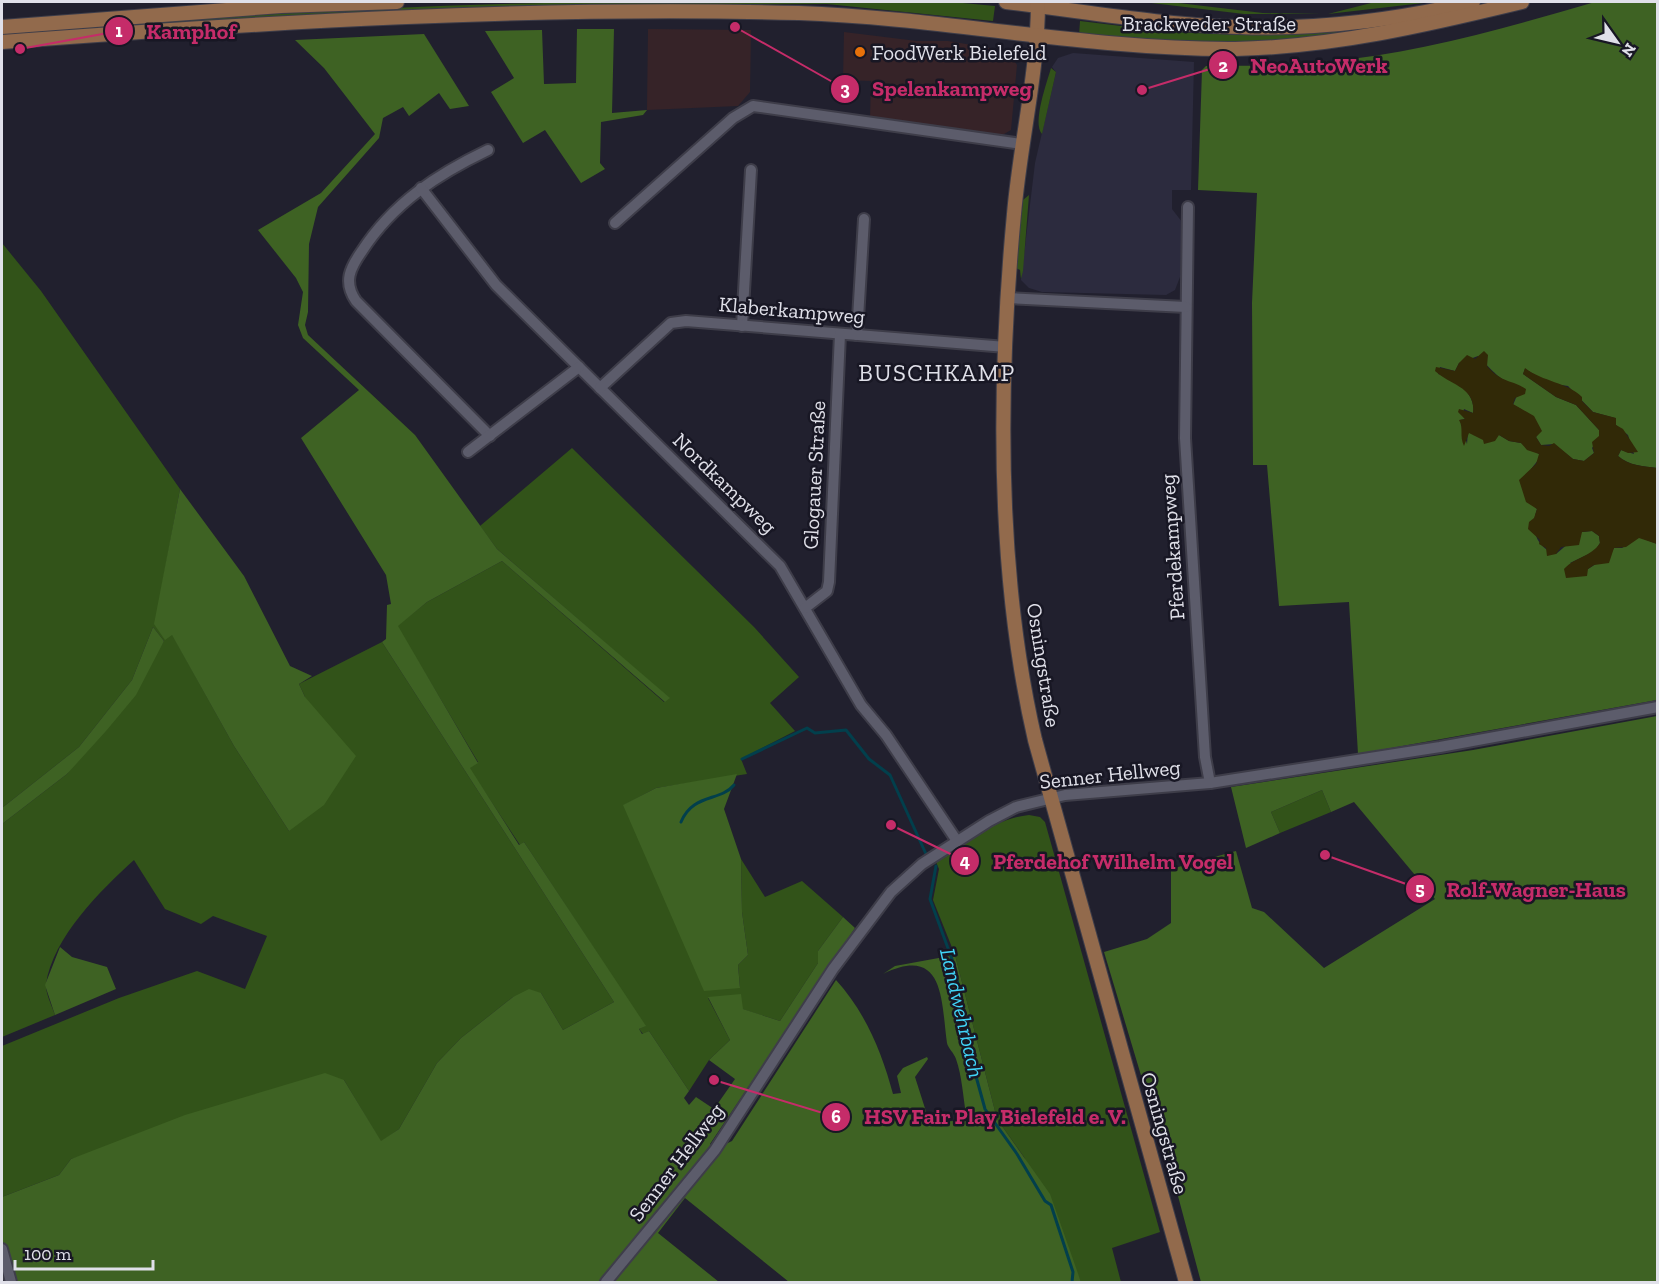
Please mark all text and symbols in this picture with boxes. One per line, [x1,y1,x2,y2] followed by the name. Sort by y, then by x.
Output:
[104,11,248,51] callout: Kamphof
[1122,11,1296,36] street label: Brackweder Straße
[1587,12,1647,72] north arrow
[146,18,238,45] text: Kamphof
[115,20,123,42] text: 1
[872,40,1047,65] place label: FoodWerk Bielefeld
[1618,40,1640,60] text: N
[853,45,867,59] marker: FoodWerk Bielefeld
[1208,45,1399,85] callout: NeoAutoWerk
[1250,52,1388,79] text: NeoAutoWerk
[1218,55,1228,77] text: 2
[830,69,1044,109] callout: Spelenkampweg
[872,75,1032,102] text: Spelenkampweg
[840,78,850,100] text: 3
[718,291,867,329] street label: Klaberkampweg
[858,358,1016,387] district label: BUSCHKAMP
[798,400,830,550] street label: Glogauer Straße
[668,427,782,539] street label: Nordkampweg
[1154,473,1190,621] street label: Pferdekampweg
[1022,601,1066,729] street label: Osningstraße
[1038,754,1182,794] street label: Senner Hellweg
[950,841,1246,881] callout: Pferdehof Wilhelm Vogel
[993,848,1233,875] text: Pferdehof Wilhelm Vogel
[960,850,970,872] text: 4
[1405,869,1638,909] callout: Rolf-Wagner-Haus
[1446,876,1626,903] text: Rolf-Wagner-Haus
[1415,878,1425,900] text: 5
[934,945,990,1081] water label: Landwehrbach
[1136,1069,1194,1197] street label: Osningstraße
[821,1097,1140,1137] callout: HSV Fair Play Bielefeld e. V.
[623,1098,729,1226] street label: Senner Hellweg
[864,1103,1126,1130] text: HSV Fair Play Bielefeld e. V.
[831,1106,841,1128] text: 6
[15,1233,153,1271] scale bar
[24,1243,72,1265] text: 100 m

